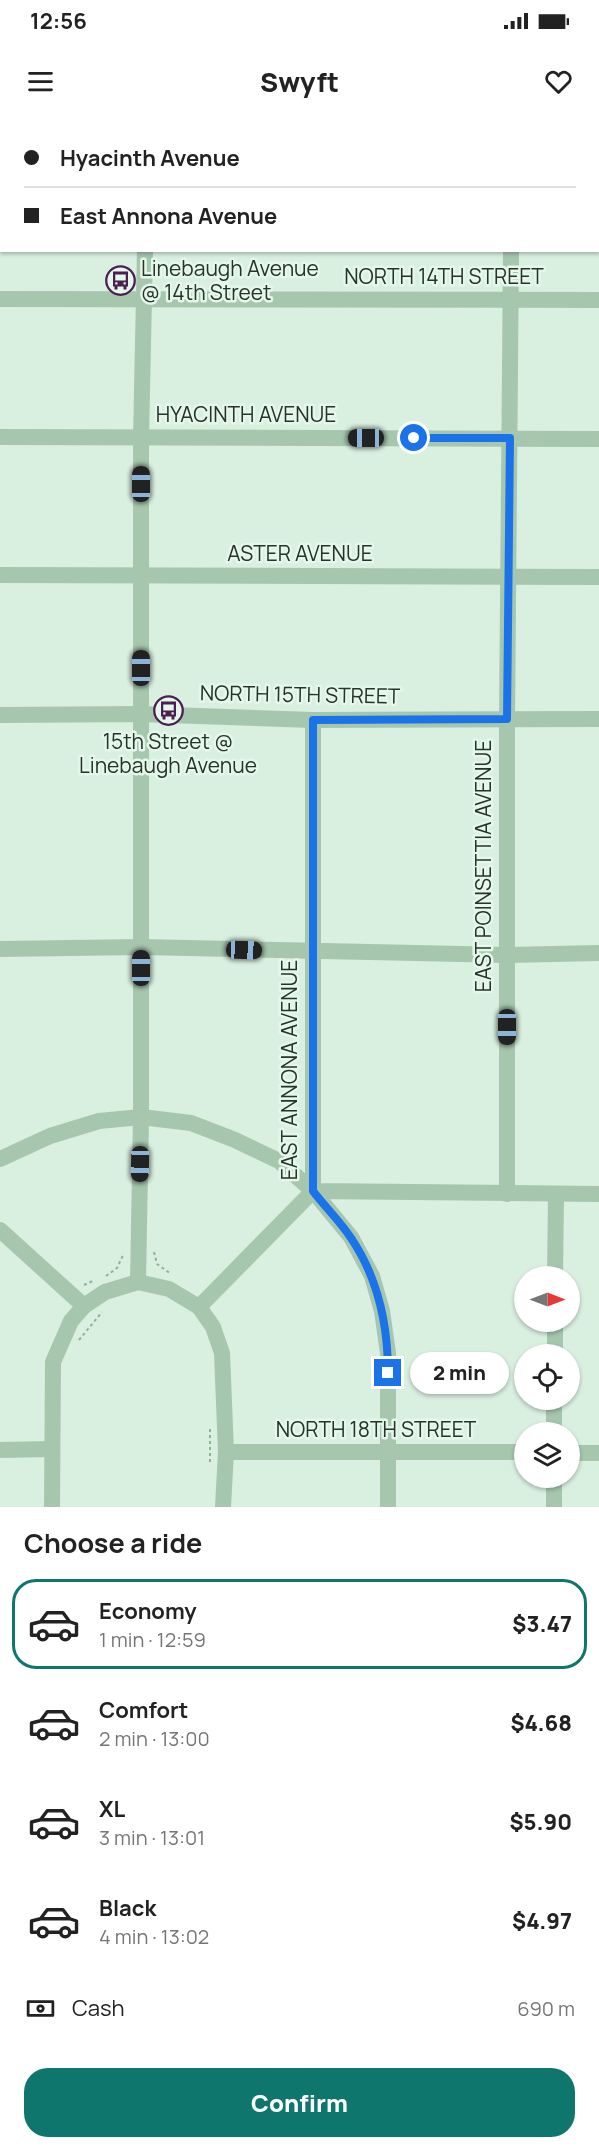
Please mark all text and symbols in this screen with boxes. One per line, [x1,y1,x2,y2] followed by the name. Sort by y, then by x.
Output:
[30,6,87,36] text: 12:56
[260,63,339,100] text: Swyft
[24,65,57,98] icon: menu
[542,65,575,98] icon: heart
[60,143,240,173] text: Hyacinth Avenue
[60,201,277,231] text: East Annona Avenue
[141,254,319,306] place label: Linebaugh Avenue @ 14th Street
[344,262,544,290] street label: NORTH 14TH STREET
[104,265,136,297] bus stop icon: Linebaugh Avenue @ 14th Street
[156,400,336,428] street label: HYACINTH AVENUE
[400,424,427,451] route start
[348,429,384,447] car
[132,466,150,502] car
[227,539,373,567] street label: ASTER AVENUE
[132,650,150,686] car
[200,678,401,710] street label: NORTH 15TH STREET
[152,695,184,727] bus stop icon: 15th Street @ Linebaugh Avenue
[79,727,257,779] place label: 15th Street @ Linebaugh Avenue
[469,740,497,992] street label: EAST POINSETTIA AVENUE
[226,940,262,960] car
[132,950,150,986] car
[275,960,303,1180] street label: EAST ANNONA AVENUE
[498,1009,516,1045] car
[131,1146,149,1182] car
[514,1266,580,1332] north arrow
[514,1266,580,1488] map controls
[514,1344,580,1410] button: locate
[409,1352,508,1394] callout: 2 min
[374,1359,401,1386] route end
[433,1359,486,1386] text: 2 min
[276,1415,477,1443] street label: NORTH 18TH STREET
[514,1422,580,1488] button: layers
[24,1524,202,1561] text: Choose a ride
[99,1596,197,1626] text: Economy
[27,1597,81,1651] icon: car
[512,1609,572,1639] text: $3.47
[99,1626,206,1653] text: 1 min · 12:59
[99,1695,188,1725] text: Comfort
[27,1696,81,1750] icon: car
[510,1708,572,1738] text: $4.68
[99,1725,210,1752] text: 2 min · 13:00
[99,1794,125,1824] text: XL
[27,1795,81,1849] icon: car
[509,1807,572,1837] text: $5.90
[99,1824,205,1851] text: 3 min · 13:01
[99,1893,156,1923] text: Black
[27,1894,81,1948] icon: car
[512,1906,572,1936] text: $4.97
[99,1923,209,1950] text: 4 min · 13:02
[24,1992,57,2025] icon: cash
[72,1993,125,2023] text: Cash
[517,1995,575,2022] text: 690 m
[24,2068,575,2137] button: Confirm

